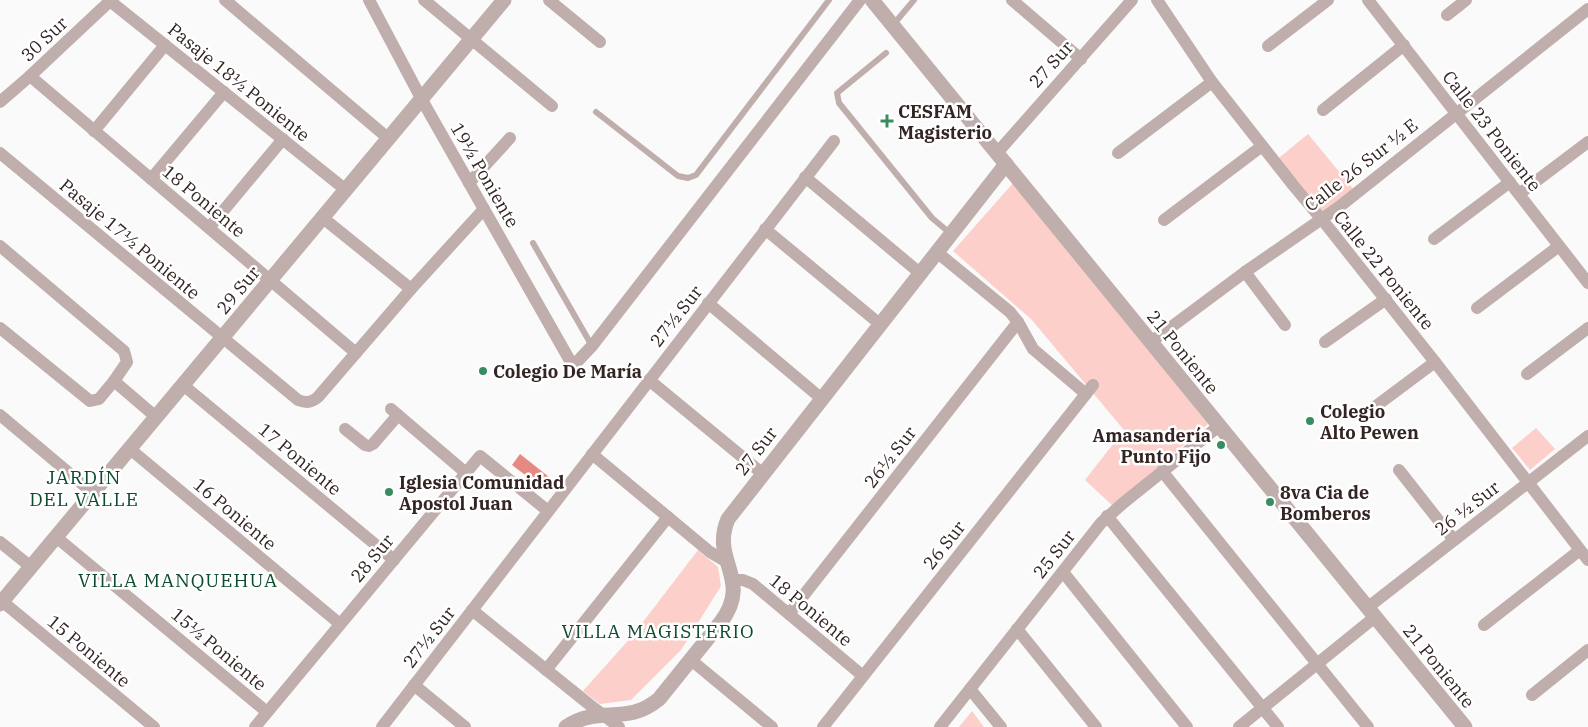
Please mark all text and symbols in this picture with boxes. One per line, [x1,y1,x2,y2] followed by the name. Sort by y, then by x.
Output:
[16,12,72,66] street label: 30 Sur
[163,18,315,146] street label: Pasaje 18½ Poniente
[1024,36,1078,92] street label: 27 Sur
[1438,66,1546,196] street label: Calle 23 Poniente
[898,100,992,144] place label: CESFAM Magisterio
[880,114,894,128] marker: CESFAM Magisterio
[1300,114,1422,216] street label: Calle 26 Sur ½ E
[446,118,524,232] street label: 19½ Poniente
[158,160,250,242] street label: 18 Poniente
[55,174,205,304] street label: Pasaje 17½ Poniente
[1329,206,1439,334] street label: Calle 22 Poniente
[211,261,265,319] street label: 29 Sur
[645,281,707,351] street label: 27½ Sur
[1142,305,1224,399] street label: 21 Poniente
[493,360,642,383] place label: Colegio De María
[477,365,489,377] marker: Colegio De María
[1320,400,1419,444] place label: Colegio Alto Pewen
[1304,415,1316,427] marker: Colegio Alto Pewen
[254,418,346,500] street label: 17 Poniente
[730,422,782,480] street label: 27 Sur
[859,422,921,492] street label: 26½ Sur
[1093,424,1211,468] place label: Amasandería Punto Fijo
[1215,439,1227,451] marker: Amasandería Punto Fijo
[29,465,139,511] district label: JARDÍN DEL VALLE
[399,471,564,515] place label: Iglesia Comunidad Apostol Juan
[189,473,281,555] street label: 16 Poniente
[1430,476,1504,540] street label: 26 ½ Sur
[1280,481,1371,525] place label: 8va Cia de Bomberos
[383,486,395,498] marker: Iglesia Comunidad Apostol Juan
[1264,496,1276,508] marker: 8va Cia de Bomberos
[918,516,970,574] street label: 26 Sur
[1028,525,1080,583] street label: 25 Sur
[345,529,399,587] street label: 28 Sur
[78,568,278,592] district label: VILLA MANQUEHUA
[765,569,857,651] street label: 18 Poniente
[167,602,271,696] street label: 15½ Poniente
[398,602,460,672] street label: 27½ Sur
[43,610,135,692] street label: 15 Poniente
[561,619,755,643] district label: VILLA MAGISTERIO
[1398,619,1480,713] street label: 21 Poniente

